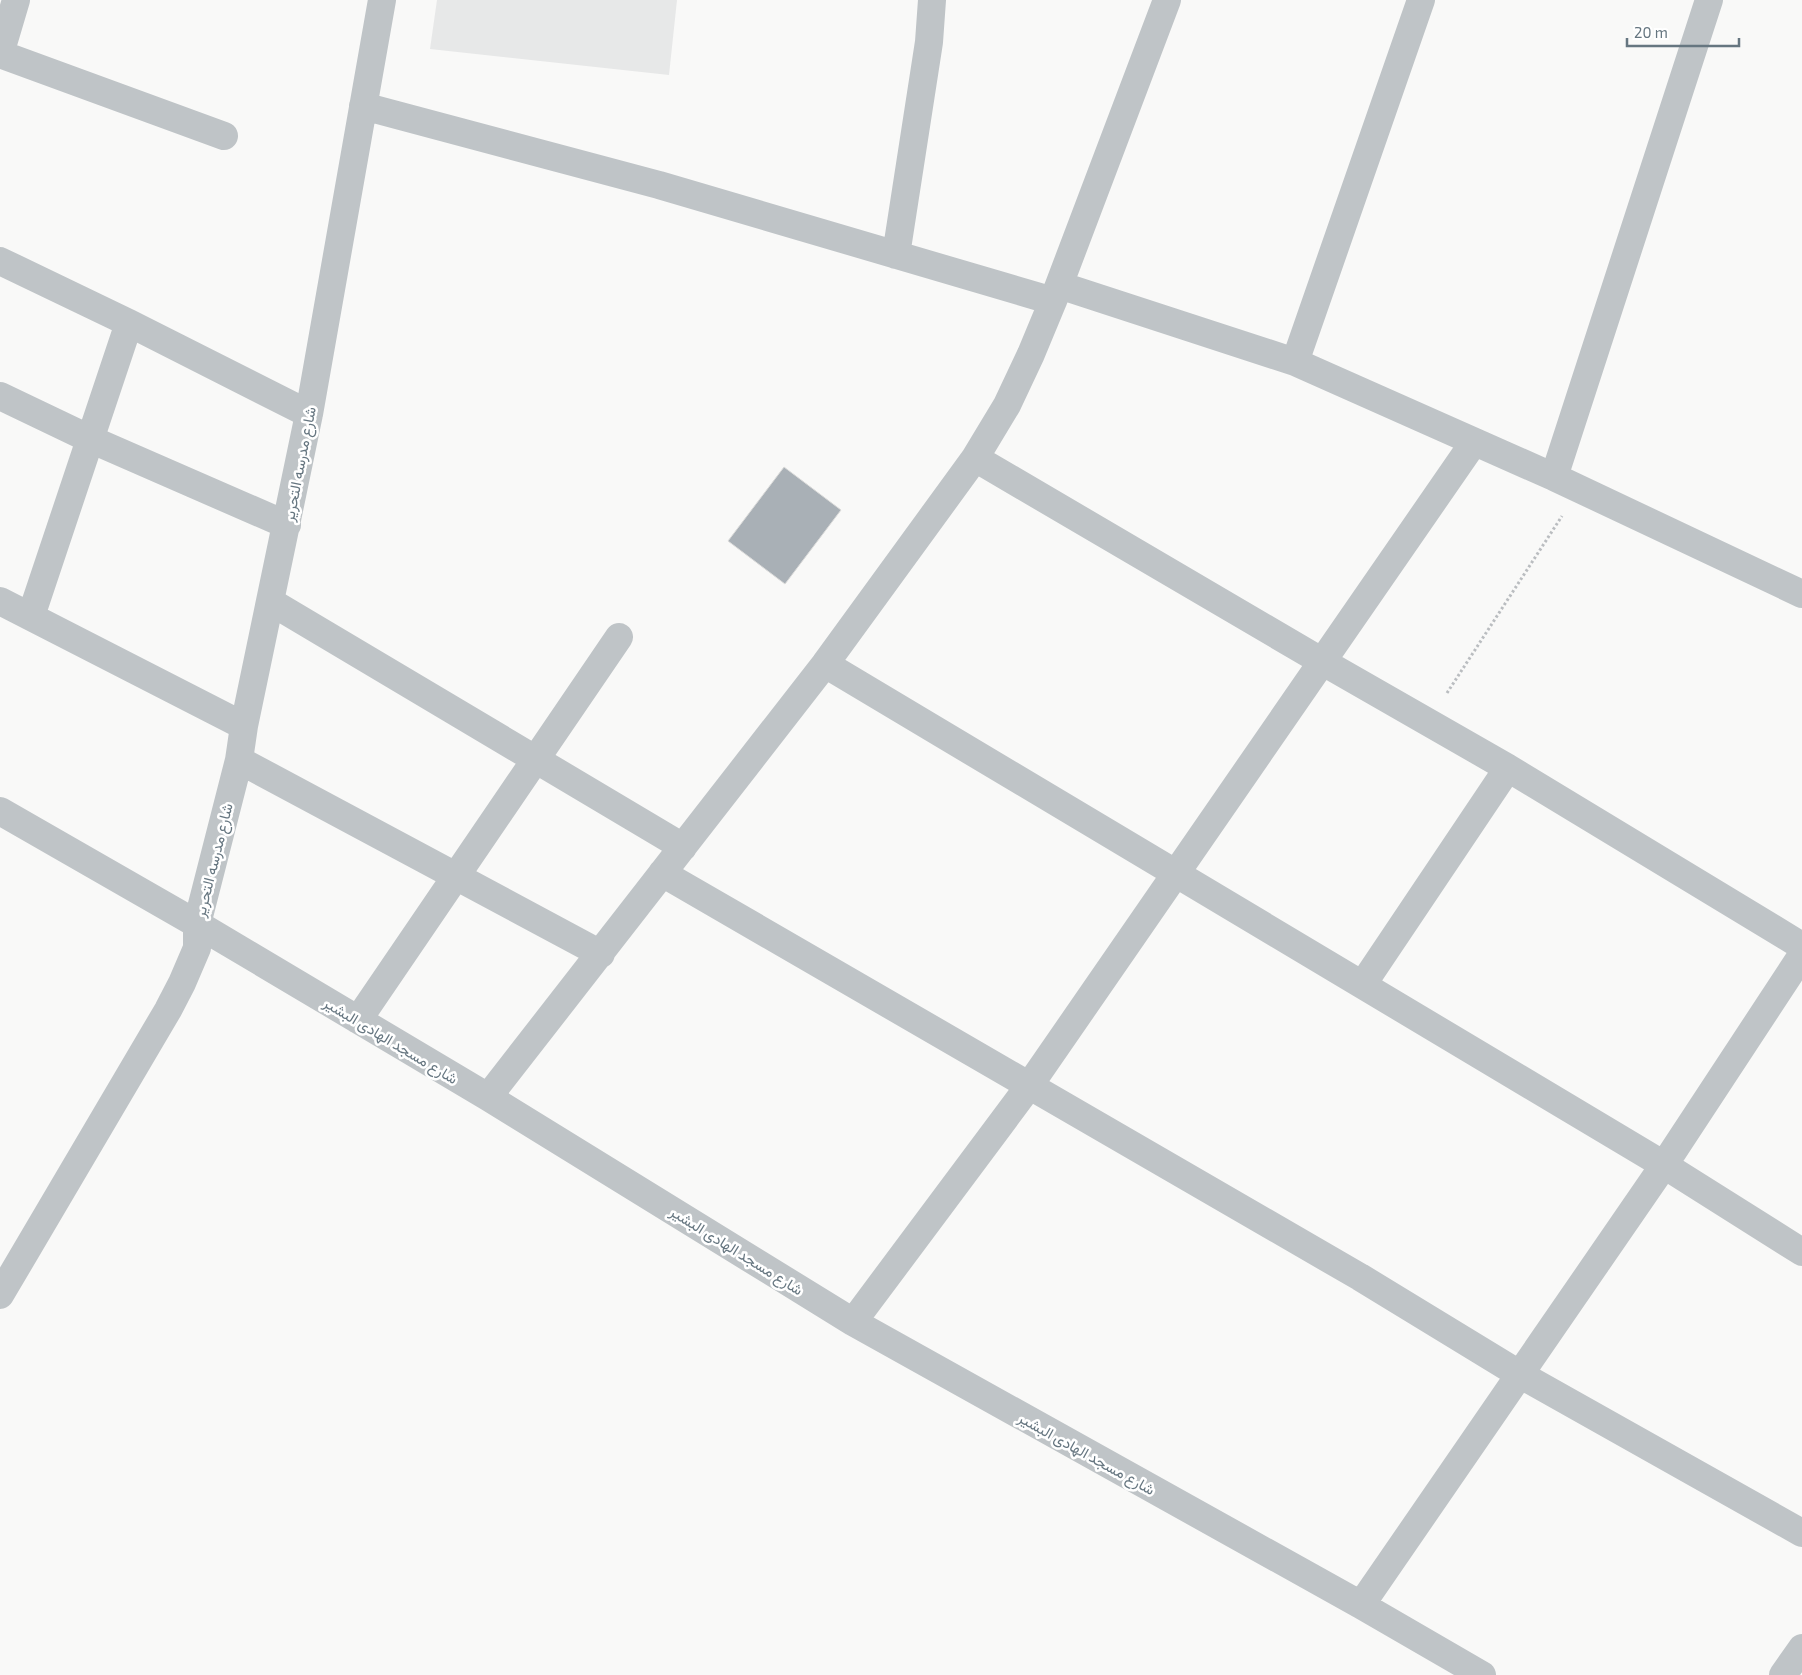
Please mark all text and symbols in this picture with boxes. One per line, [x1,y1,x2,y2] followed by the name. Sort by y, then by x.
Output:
[1627,15,1740,47] scale bar
[1634,23,1668,41] text: 20 m
[279,405,322,524] street label: شارع مدرسه التحرير
[190,801,239,920] street label: شارع مدرسه التحرير
[318,992,462,1090] street label: شارع مسجد الهادى البشير
[665,1201,807,1301] street label: شارع مسجد الهادى البشير
[1013,1407,1159,1501] street label: شارع مسجد الهادى البشير

